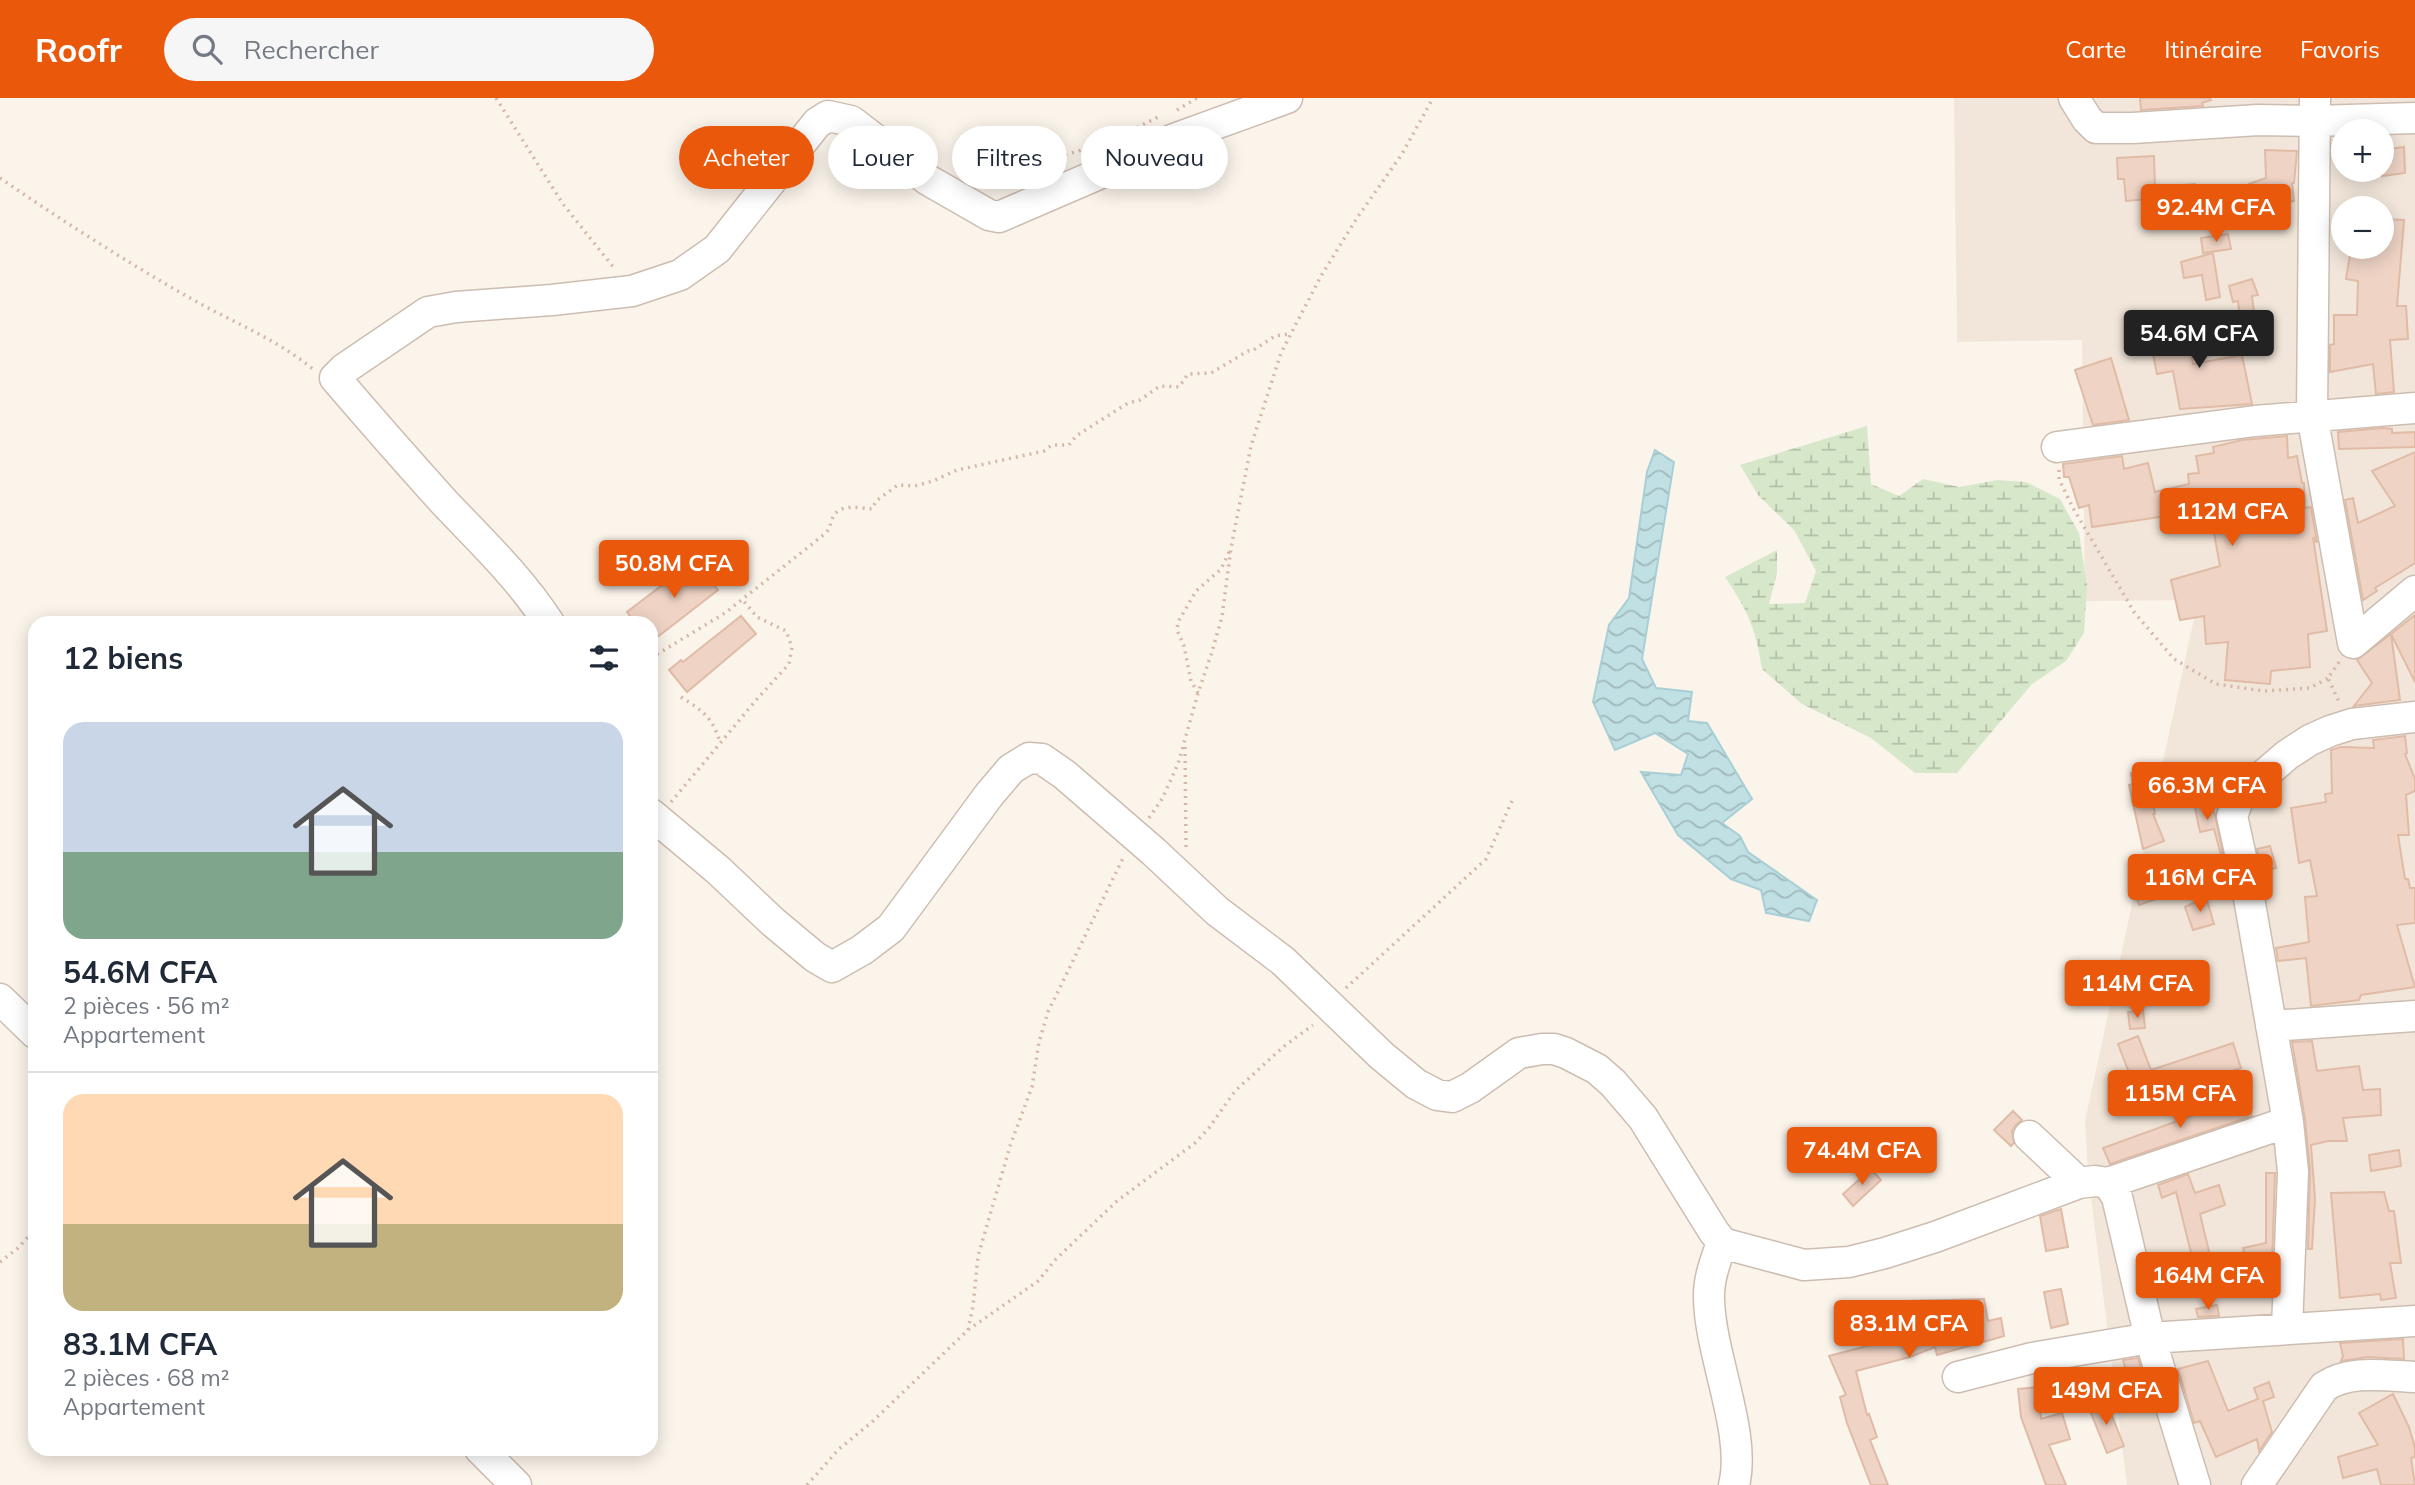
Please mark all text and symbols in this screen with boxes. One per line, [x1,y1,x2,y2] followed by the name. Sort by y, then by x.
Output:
[164,18,654,81] search box
[35,29,122,70] text: Roofr
[188,30,226,68] icon: search
[244,33,379,66] text: Rechercher
[2065,34,2126,64] text: Carte
[2164,34,2262,64] text: Itinéraire
[2300,34,2380,64] text: Favoris
[2331,119,2394,259] map controls
[2331,119,2394,182] button: +
[679,126,814,189] chip: Acheter
[828,126,938,189] chip: Louer
[952,126,1067,189] chip: Filtres
[1081,126,1228,189] chip: Nouveau
[2136,184,2296,244] pin: 92.4M CFA
[2157,192,2275,221] text: 92.4M CFA
[2331,196,2394,259] button: −
[2119,310,2279,370] pin: 54.6M CFA
[2140,318,2258,347] text: 54.6M CFA
[2160,489,2304,548] pin: 112M CFA
[2176,496,2288,525] text: 112M CFA
[594,540,754,600] pin: 50.8M CFA
[615,548,733,577] text: 50.8M CFA
[63,639,183,677] text: 12 biens
[585,639,623,677] icon: filters
[2127,762,2287,822] pin: 66.3M CFA
[280,768,406,894] icon: home
[2148,770,2266,799] text: 66.3M CFA
[2128,854,2272,914] pin: 116M CFA
[2144,862,2256,891] text: 116M CFA
[63,953,217,991] text: 54.6M CFA
[2065,960,2209,1020] pin: 114M CFA
[2081,968,2193,997] text: 114M CFA
[63,991,230,1020] text: 2 pièces · 56 m²
[63,1020,205,1049] text: Appartement
[2108,1070,2252,1130] pin: 115M CFA
[2124,1078,2236,1107] text: 115M CFA
[1782,1128,1942,1187] pin: 74.4M CFA
[1803,1135,1921,1164] text: 74.4M CFA
[280,1140,406,1266] icon: home
[2136,1252,2280,1312] pin: 164M CFA
[2152,1260,2264,1289] text: 164M CFA
[1829,1300,1989,1360] pin: 83.1M CFA
[1850,1308,1968,1337] text: 83.1M CFA
[63,1325,217,1363] text: 83.1M CFA
[63,1363,230,1392] text: 2 pièces · 68 m²
[2034,1368,2178,1427] pin: 149M CFA
[2050,1375,2162,1404] text: 149M CFA
[63,1392,205,1421] text: Appartement

